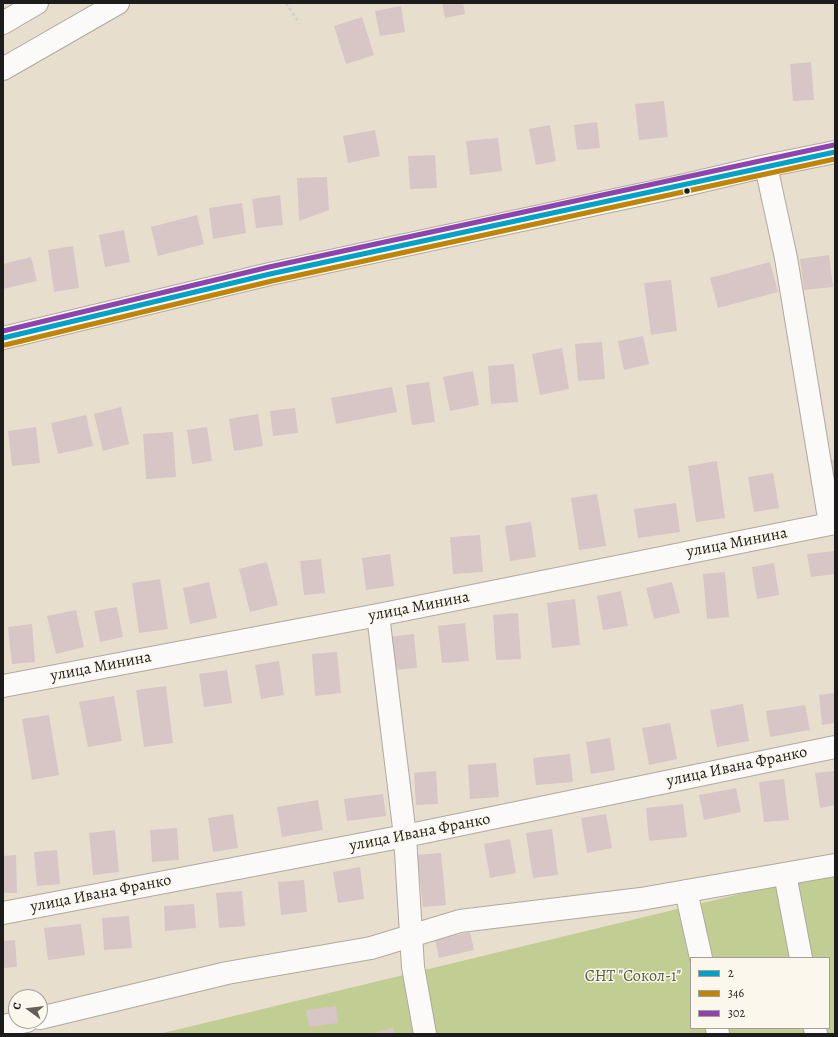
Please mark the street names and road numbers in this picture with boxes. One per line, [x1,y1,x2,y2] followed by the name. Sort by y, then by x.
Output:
[685,524,789,562] street label: улица Минина
[367,588,471,626] street label: улица Минина
[49,648,153,686] street label: улица Минина
[665,743,809,791] street label: улица Ивана Франко
[348,810,492,856] street label: улица Ивана Франко
[29,871,173,917] street label: улица Ивана Франко

